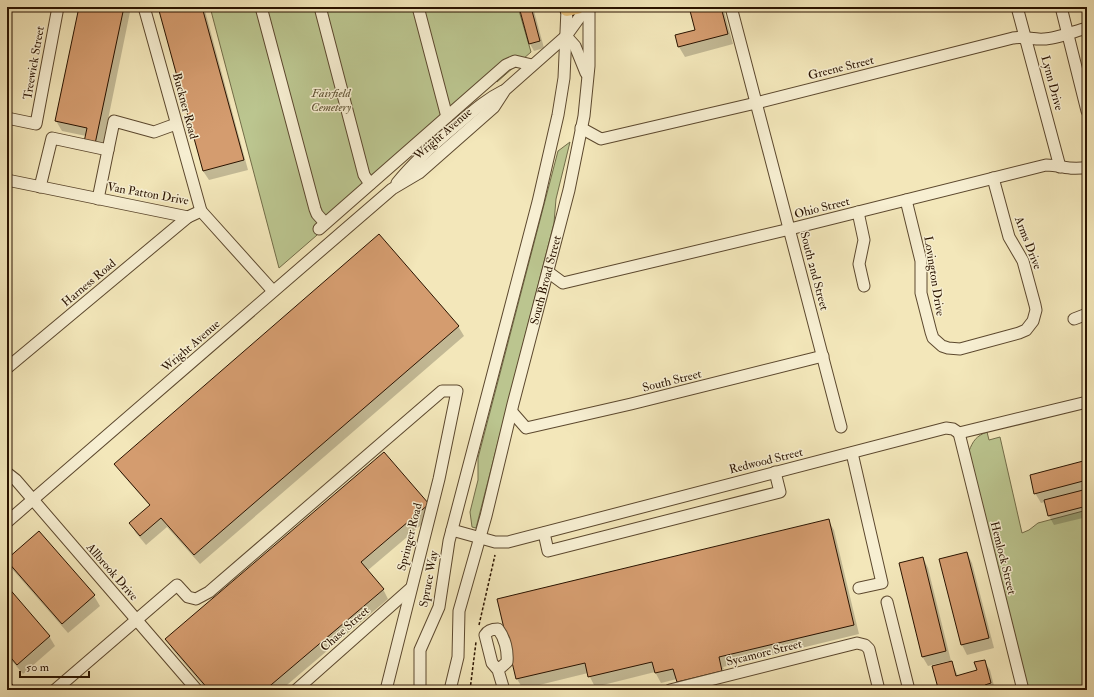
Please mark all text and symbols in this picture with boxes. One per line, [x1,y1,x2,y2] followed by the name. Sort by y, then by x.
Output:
[20,25,48,101] street label: Treewick Street
[807,53,876,83] street label: Greene Street
[1037,54,1067,112] street label: Lynn Drive
[169,71,201,141] street label: Buckner Road
[311,86,352,115] park label: Fairfield Cemetery
[410,105,475,164] street label: Wright Avenue
[106,179,190,209] street label: Van Patton Drive
[793,194,851,222] street label: Ohio Street
[1011,213,1045,272] street label: Arms Drive
[796,230,832,312] street label: South 2nd Street
[527,234,564,326] street label: South Broad Street
[920,235,948,317] street label: Lovington Drive
[59,256,119,310] street label: Harness Road
[158,317,223,376] street label: Wright Avenue
[641,366,703,396] street label: South Street
[728,445,805,477] street label: Redwood Street
[394,501,426,573] street label: Springer Road
[987,520,1019,596] street label: Hemlock Street
[82,539,141,604] street label: Allbrook Drive
[416,549,442,608] street label: Spruce Way
[317,603,373,655] street label: Chase Street
[725,636,804,670] street label: Sycamore Street
[20,653,89,679] scale bar
[26,660,50,675] text: 50 m

